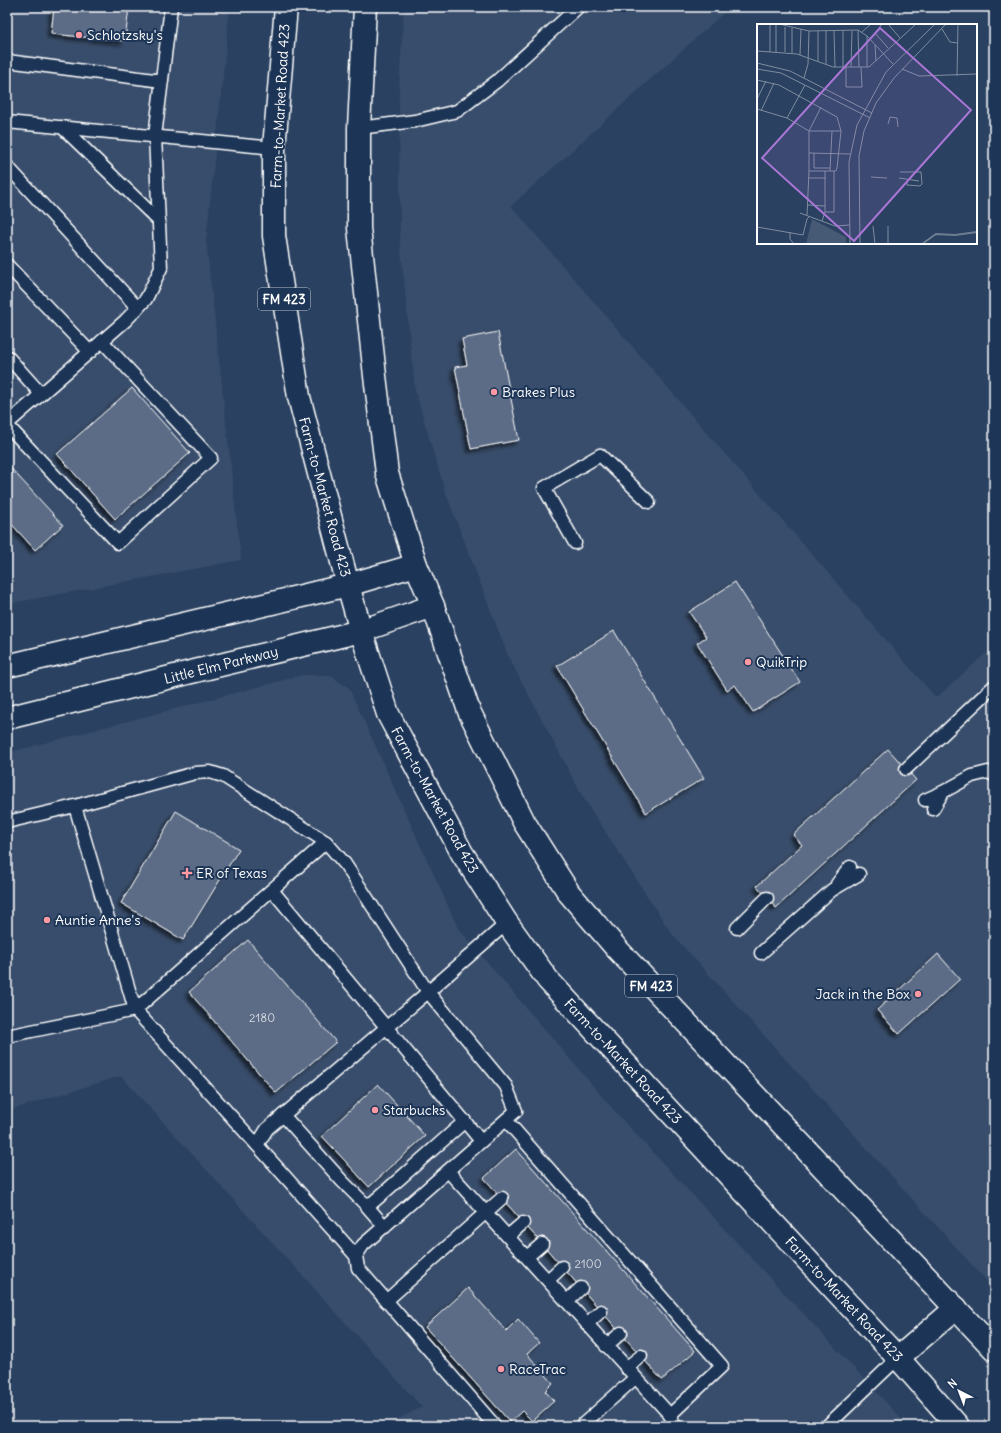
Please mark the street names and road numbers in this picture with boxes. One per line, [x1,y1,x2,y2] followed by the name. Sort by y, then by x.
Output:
[267,23,293,189] street label: Farm-to-Market Road 423
[258,288,310,310] road number: FM 423
[295,415,355,579] street label: Farm-to-Market Road 423
[162,642,280,688] street label: Little Elm Parkway
[387,724,483,876] street label: Farm-to-Market Road 423
[625,975,677,997] road number: FM 423
[560,995,686,1127] street label: Farm-to-Market Road 423
[781,1233,907,1365] street label: Farm-to-Market Road 423

